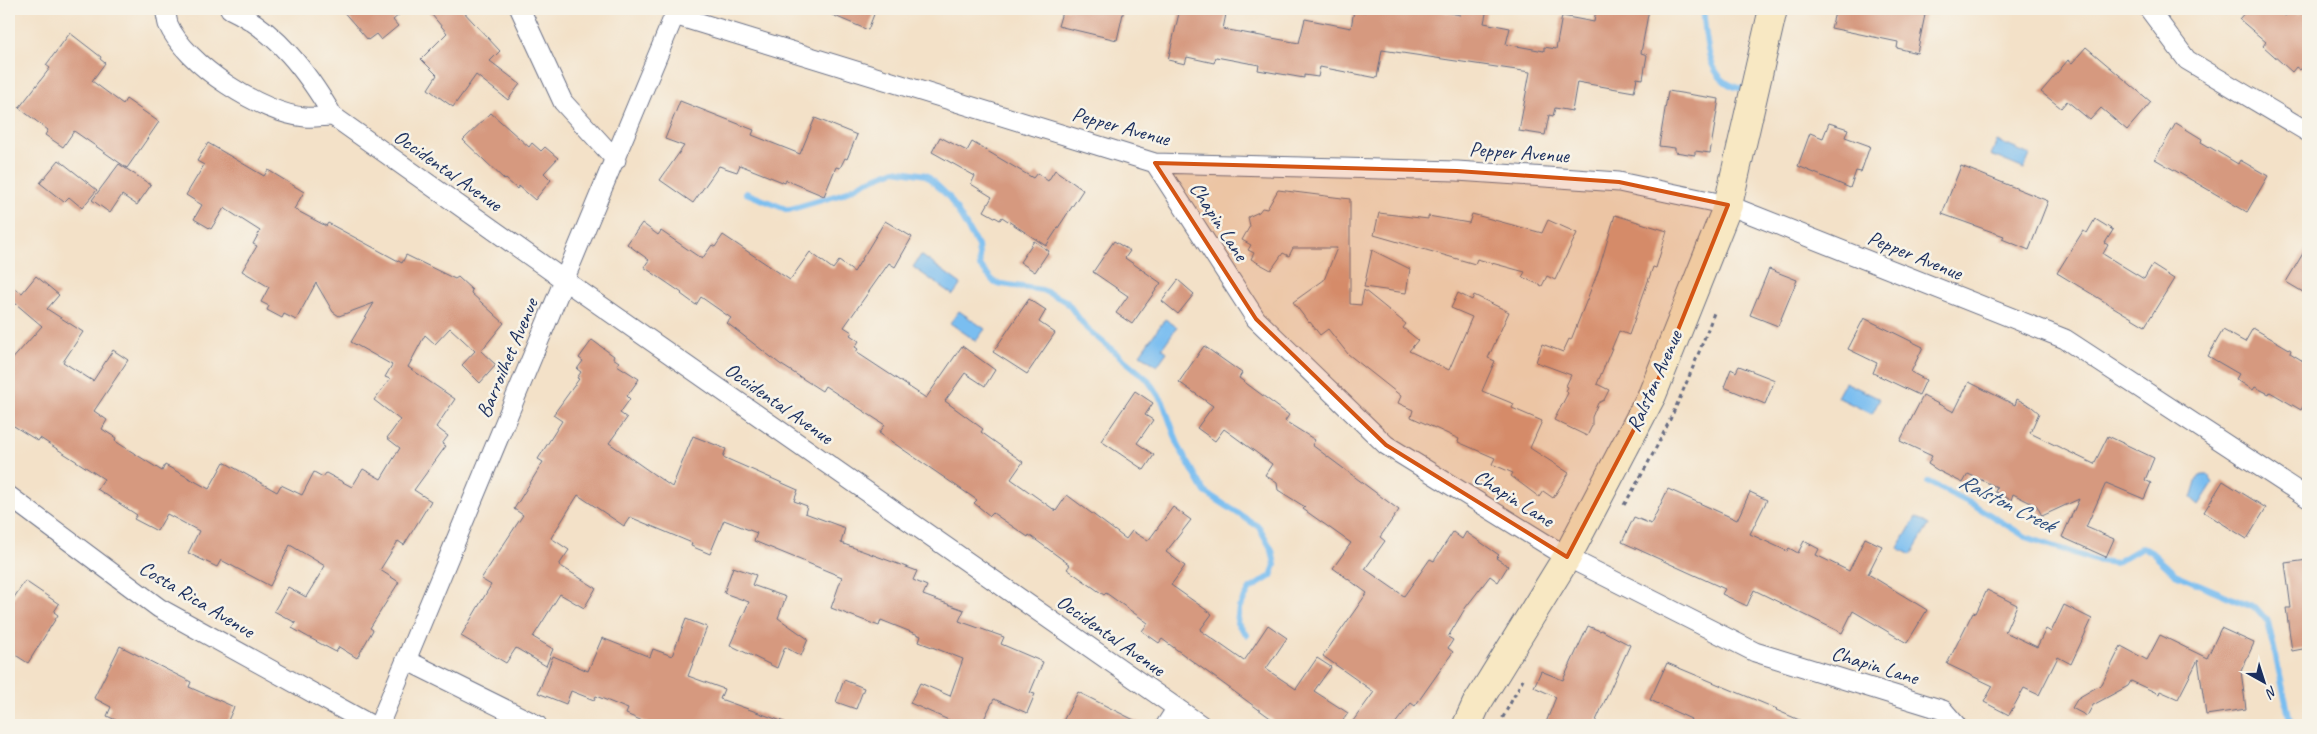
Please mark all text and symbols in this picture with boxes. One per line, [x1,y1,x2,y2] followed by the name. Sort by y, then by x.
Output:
[1069,101,1174,152] street label: Pepper Avenue
[389,123,508,217] street label: Occidental Avenue
[1468,136,1571,169] street label: Pepper Avenue
[1184,177,1255,267] street label: Chapin Lane
[1864,224,1967,286] street label: Pepper Avenue
[470,292,545,422] street label: Barroilhet Avenue
[1620,325,1688,436] street label: Ralston Avenue
[720,356,839,450] street label: Occidental Avenue
[1469,463,1560,534] street label: Chapin Lane
[1955,467,2063,541] water label: Ralston Creek
[135,554,261,645] street label: Costa Rica Avenue
[1052,588,1171,682] street label: Occidental Avenue
[1829,640,1923,691] street label: Chapin Lane
[2240,656,2290,706] north arrow
[2261,682,2281,703] text: N

